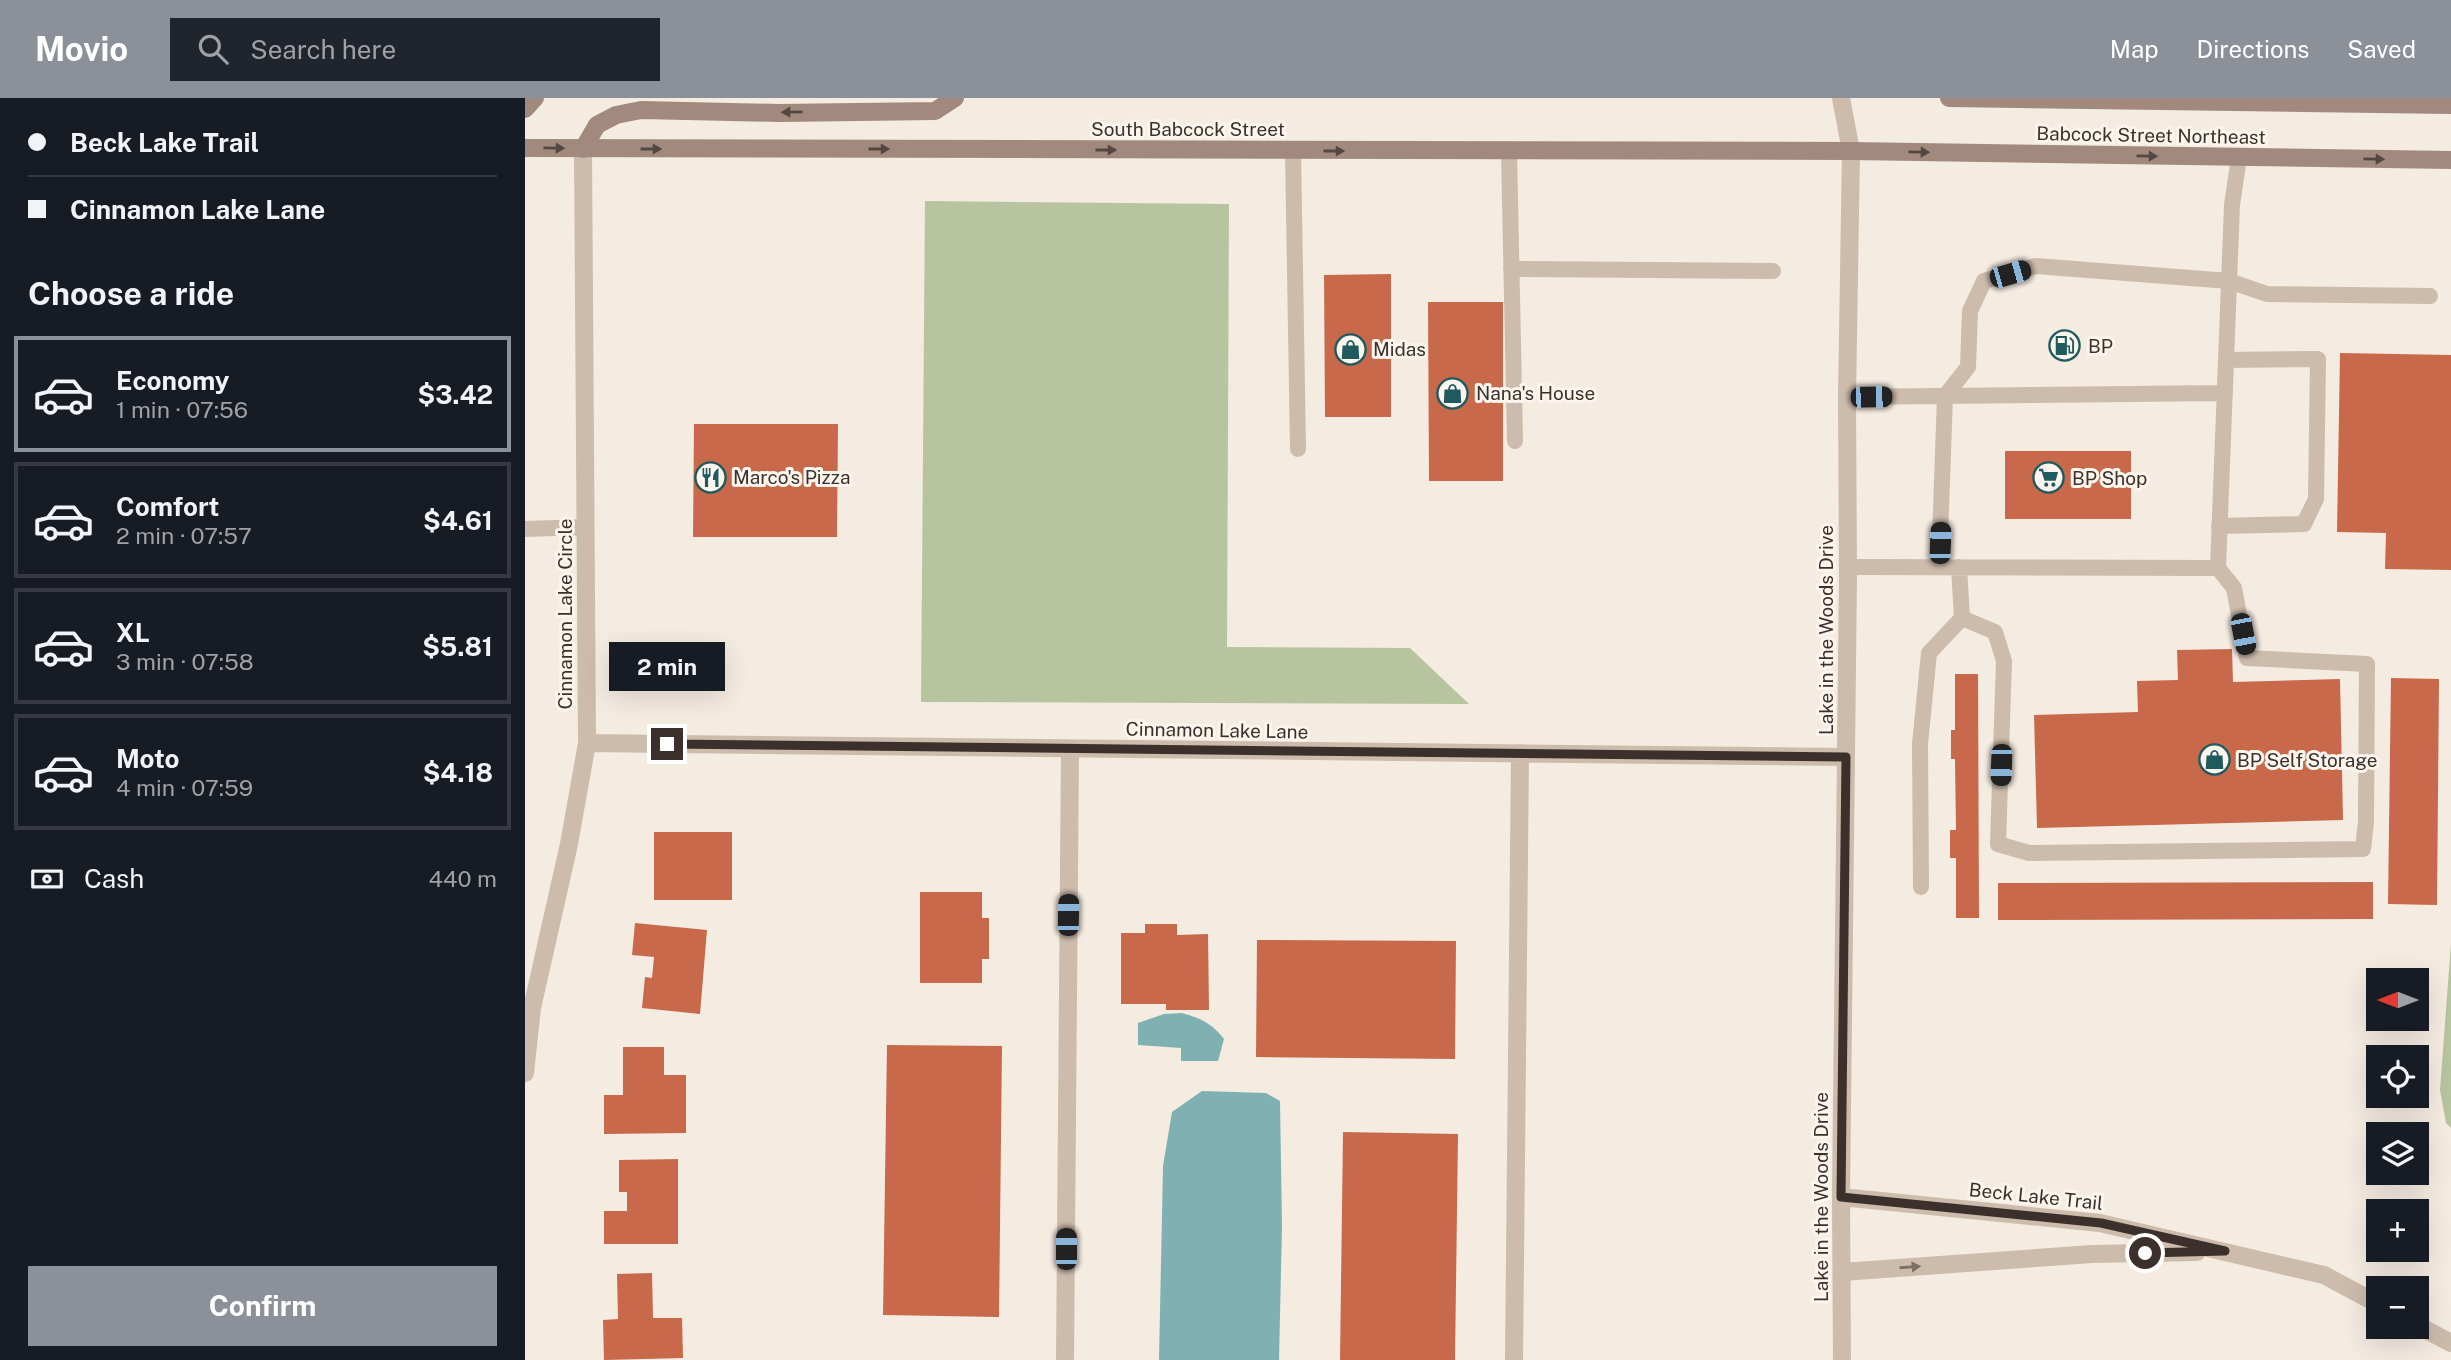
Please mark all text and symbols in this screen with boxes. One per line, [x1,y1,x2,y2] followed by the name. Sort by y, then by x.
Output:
[170,18,660,81] search box
[35,30,128,68] text: Movio
[194,30,232,68] icon: search
[250,34,396,65] text: Search here
[2110,35,2159,63] text: Map
[2197,35,2309,63] text: Directions
[2347,35,2416,63] text: Saved
[781,107,803,118] one-way arrow
[1091,118,1285,140] street label: South Babcock Street
[2036,122,2266,148] street label: Babcock Street Northeast
[70,127,259,158] text: Beck Lake Trail
[543,142,565,154] one-way arrow
[640,143,662,155] one-way arrow
[868,143,890,155] one-way arrow
[1095,144,1117,156] one-way arrow
[1323,145,1345,157] one-way arrow
[1909,147,1931,158] one-way arrow
[2136,150,2158,162] one-way arrow
[2363,153,2385,165] one-way arrow
[70,194,325,225] text: Cinnamon Lake Lane
[1987,258,2034,290] car
[28,275,234,312] text: Choose a ride
[2048,329,2082,363] fuel station icon: BP
[1333,332,1367,366] shop icon: Midas
[2088,335,2113,357] place label: BP
[1373,338,1426,360] place label: Midas
[32,363,95,426] icon: car
[116,365,229,396] text: Economy
[1436,376,1470,410] shop icon: Nana's House
[418,379,493,410] text: $3.42
[1476,382,1595,404] place label: Nana's House
[1850,386,1893,408] car
[116,396,248,423] text: 1 min · 07:56
[693,460,727,494] restaurant icon: Marco's Pizza
[2032,461,2066,495] supermarket icon: BP Shop
[733,466,851,488] place label: Marco's Pizza
[2072,467,2147,489] place label: BP Shop
[32,489,95,552] icon: car
[116,491,219,522] text: Comfort
[423,505,493,536] text: $4.61
[554,518,576,710] street label: Cinnamon Lake Circle
[116,522,252,549] text: 2 min · 07:57
[1929,522,1952,564] car
[1815,525,1837,735] street label: Lake in the Woods Drive
[2229,611,2258,657] car
[32,615,95,678] icon: car
[116,617,150,648] text: XL
[422,631,493,662] text: $5.81
[609,642,725,692] callout: 2 min
[116,648,254,675] text: 3 min · 07:58
[637,653,697,680] text: 2 min
[1126,717,1308,743] street label: Cinnamon Lake Lane
[651,728,683,760] route end
[32,741,95,804] icon: car
[116,743,179,774] text: Moto
[2197,743,2231,777] shop icon: BP Self Storage
[1990,744,2013,786] car
[2237,749,2378,771] place label: BP Self Storage
[423,757,493,788] text: $4.18
[116,774,253,801] text: 4 min · 07:59
[28,860,66,898] icon: cash
[84,863,144,894] text: Cash
[429,865,497,892] text: 440 m
[1058,894,1079,936] car
[2366,968,2429,1031] north arrow
[2366,968,2429,1339] map controls
[2366,1045,2429,1108] button: locate
[1810,1092,1832,1302] street label: Lake in the Woods Drive
[2366,1122,2429,1185] button: layers
[1968,1178,2104,1214] street label: Beck Lake Trail
[2366,1199,2429,1262] button: +
[1056,1228,1077,1270] car
[2129,1237,2161,1269] route start
[1899,1261,1921,1272] one-way arrow
[28,1266,497,1346] button: Confirm
[2366,1276,2429,1339] button: −

